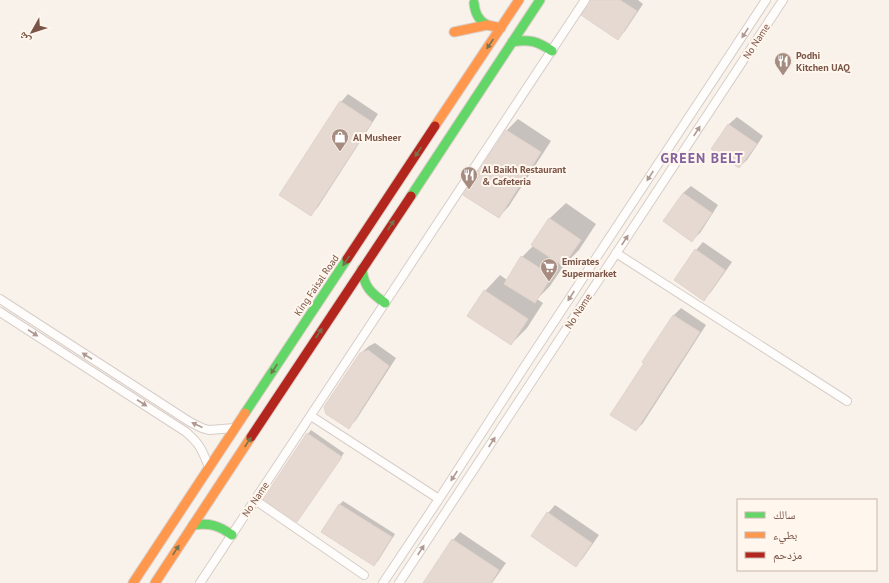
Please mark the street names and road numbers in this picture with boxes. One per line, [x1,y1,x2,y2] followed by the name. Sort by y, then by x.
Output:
[740,21,773,61] street label: No Name
[291,252,342,318] street label: King Faisal Road
[562,291,595,331] street label: No Name
[239,479,272,519] street label: No Name

